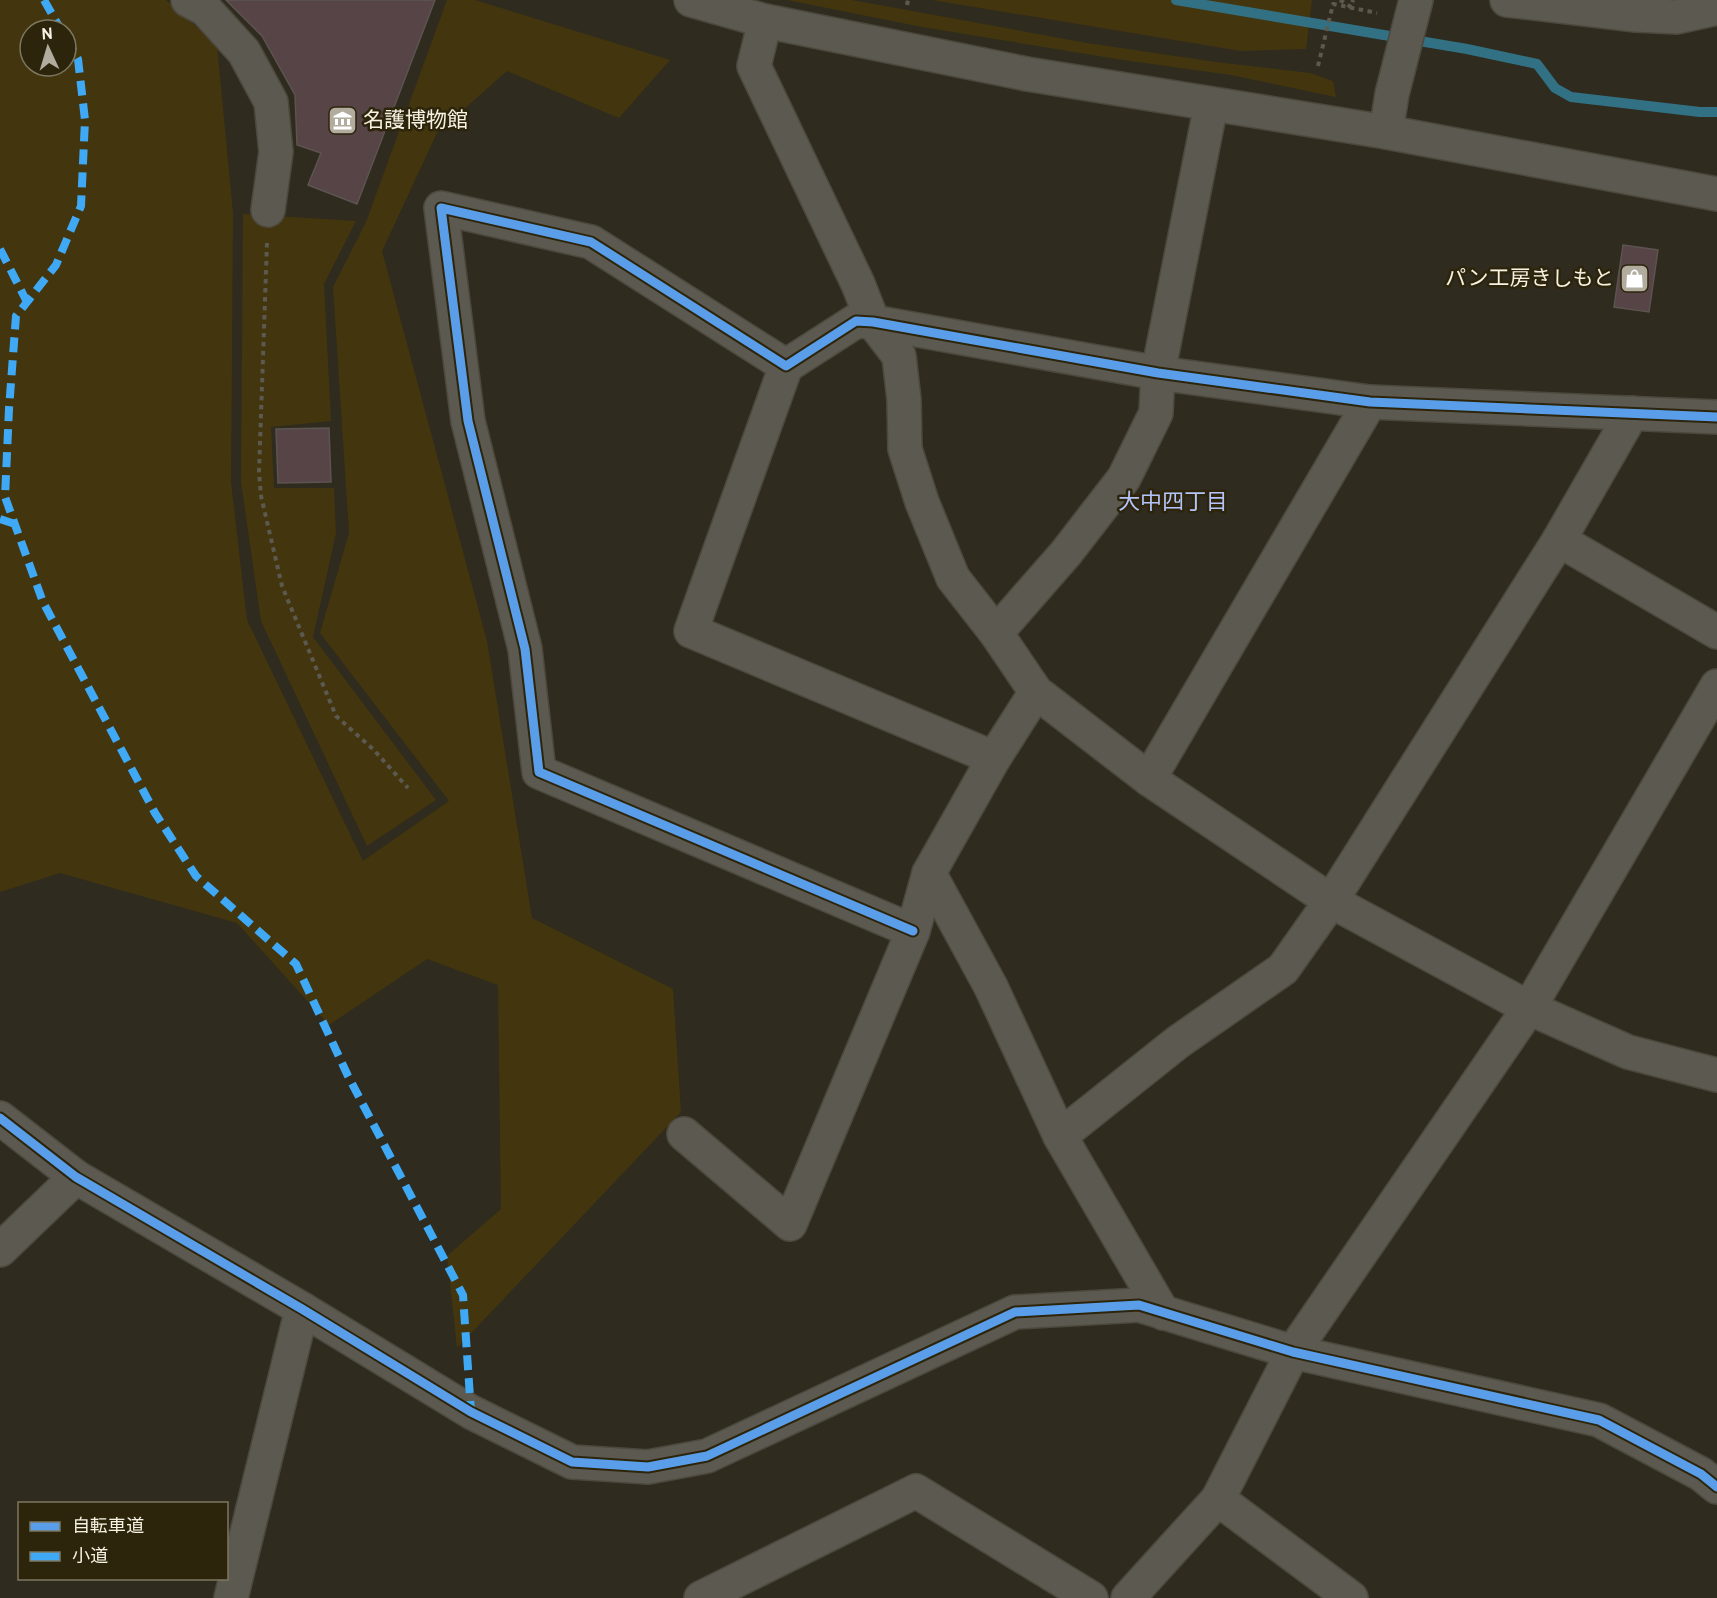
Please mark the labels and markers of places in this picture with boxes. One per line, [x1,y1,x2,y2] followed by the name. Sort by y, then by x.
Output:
[326,104,358,136] museum icon: 名護博物館
[363,108,468,135] place label: 名護博物館
[1619,262,1651,294] shop icon: パン工房きしもと
[1445,266,1614,293] place label: パン工房きしもと

